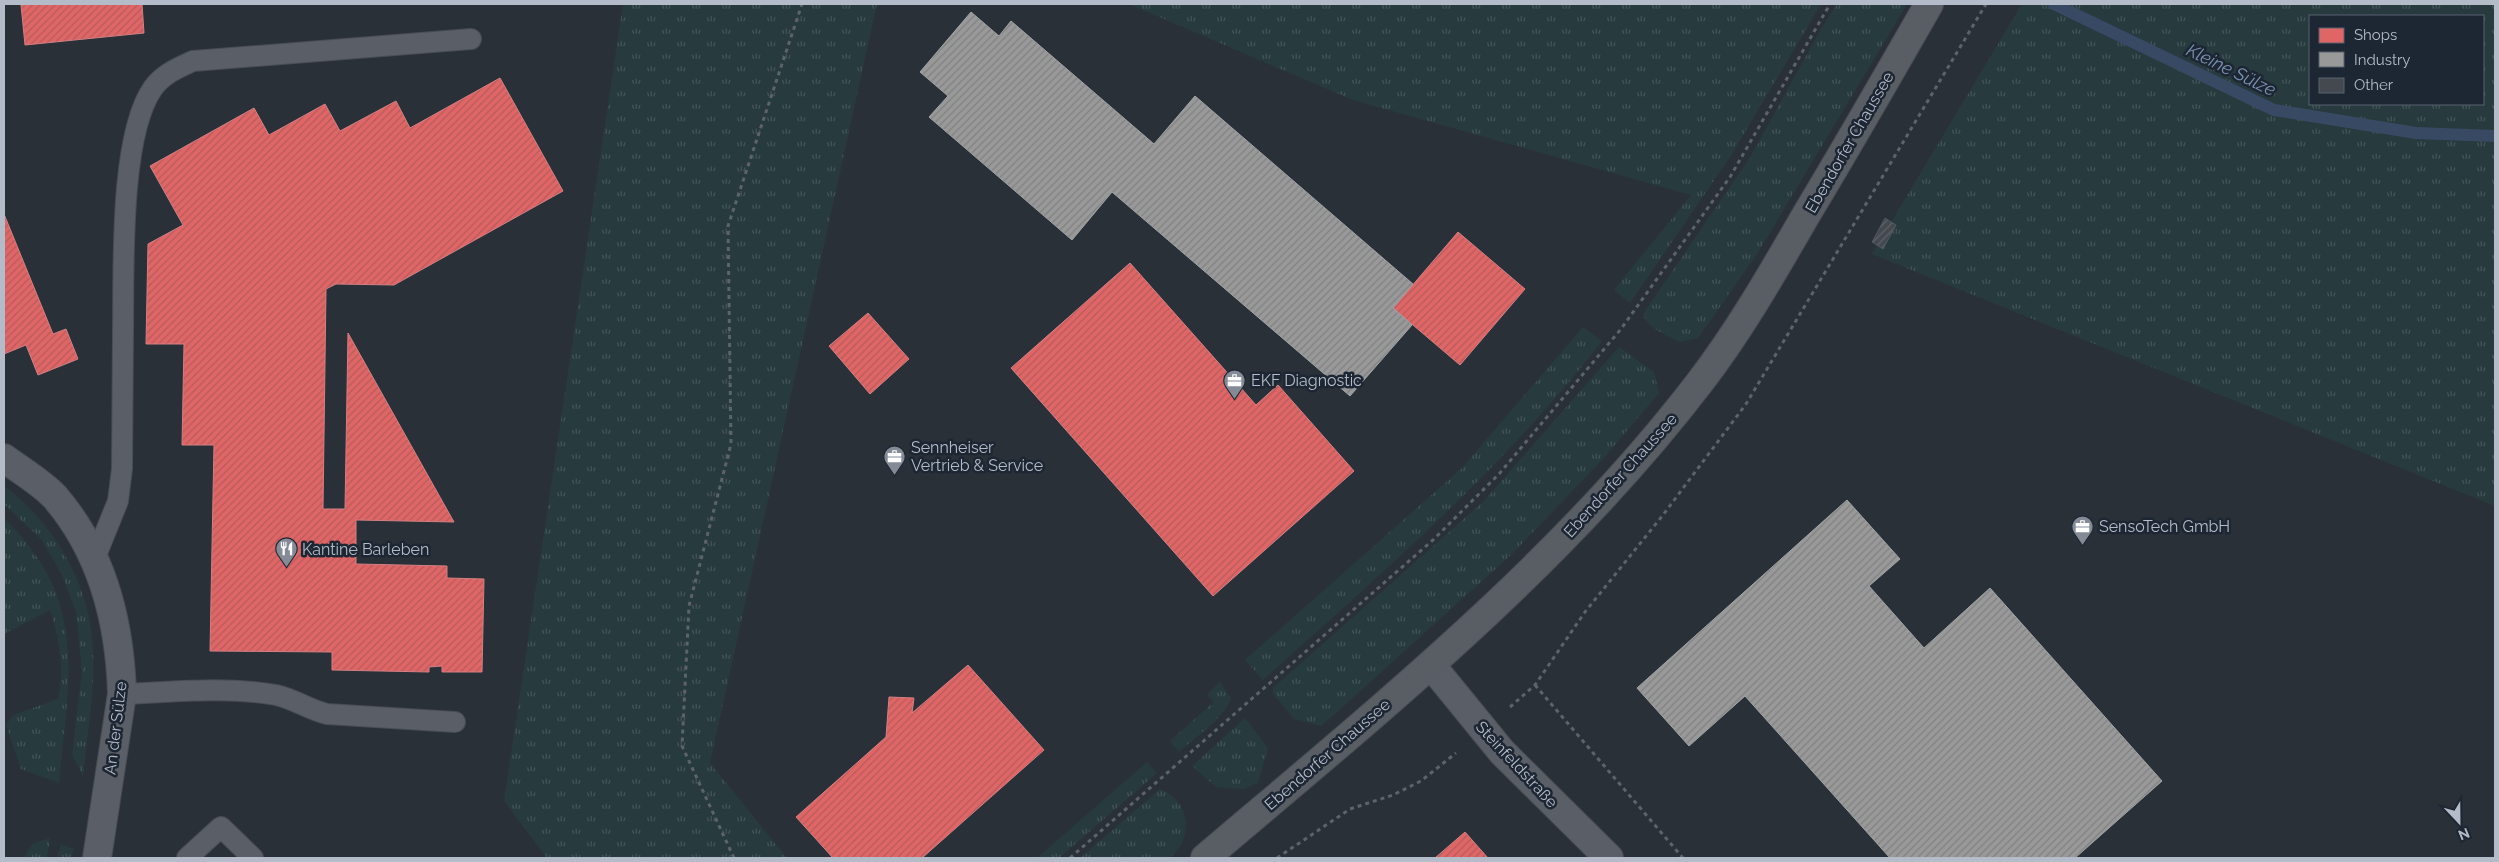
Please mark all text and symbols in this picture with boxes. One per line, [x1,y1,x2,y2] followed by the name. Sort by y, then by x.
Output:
[2309,15,2484,105] legend
[2354,26,2397,44] text: Shops
[2183,39,2280,100] water label: Kleine Sülze
[2354,51,2410,69] text: Industry
[1801,68,1898,216] street label: Ebendorfer Chaussee
[2354,76,2394,94] text: Other
[1223,368,1247,399] office icon: EKF Diagnostic
[1251,371,1362,390] place label: EKF Diagnostic
[1560,410,1681,541] street label: Ebendorfer Chaussee
[911,438,1043,475] place label: Sennheiser Vertrieb & Service
[883,444,907,475] office icon: Sennheiser Vertrieb & Service
[2071,514,2095,545] office icon: SensoTech GmbH
[2099,517,2230,536] place label: SensoTech GmbH
[274,537,298,568] restaurant icon: Kantine Barleben
[302,540,429,559] place label: Kantine Barleben
[100,680,131,776] street label: An der Sülze
[1261,695,1394,814] street label: Ebendorfer Chaussee
[1472,717,1562,812] street label: Steinfeldstraße
[2434,797,2484,847] north arrow
[2456,825,2472,843] text: N

